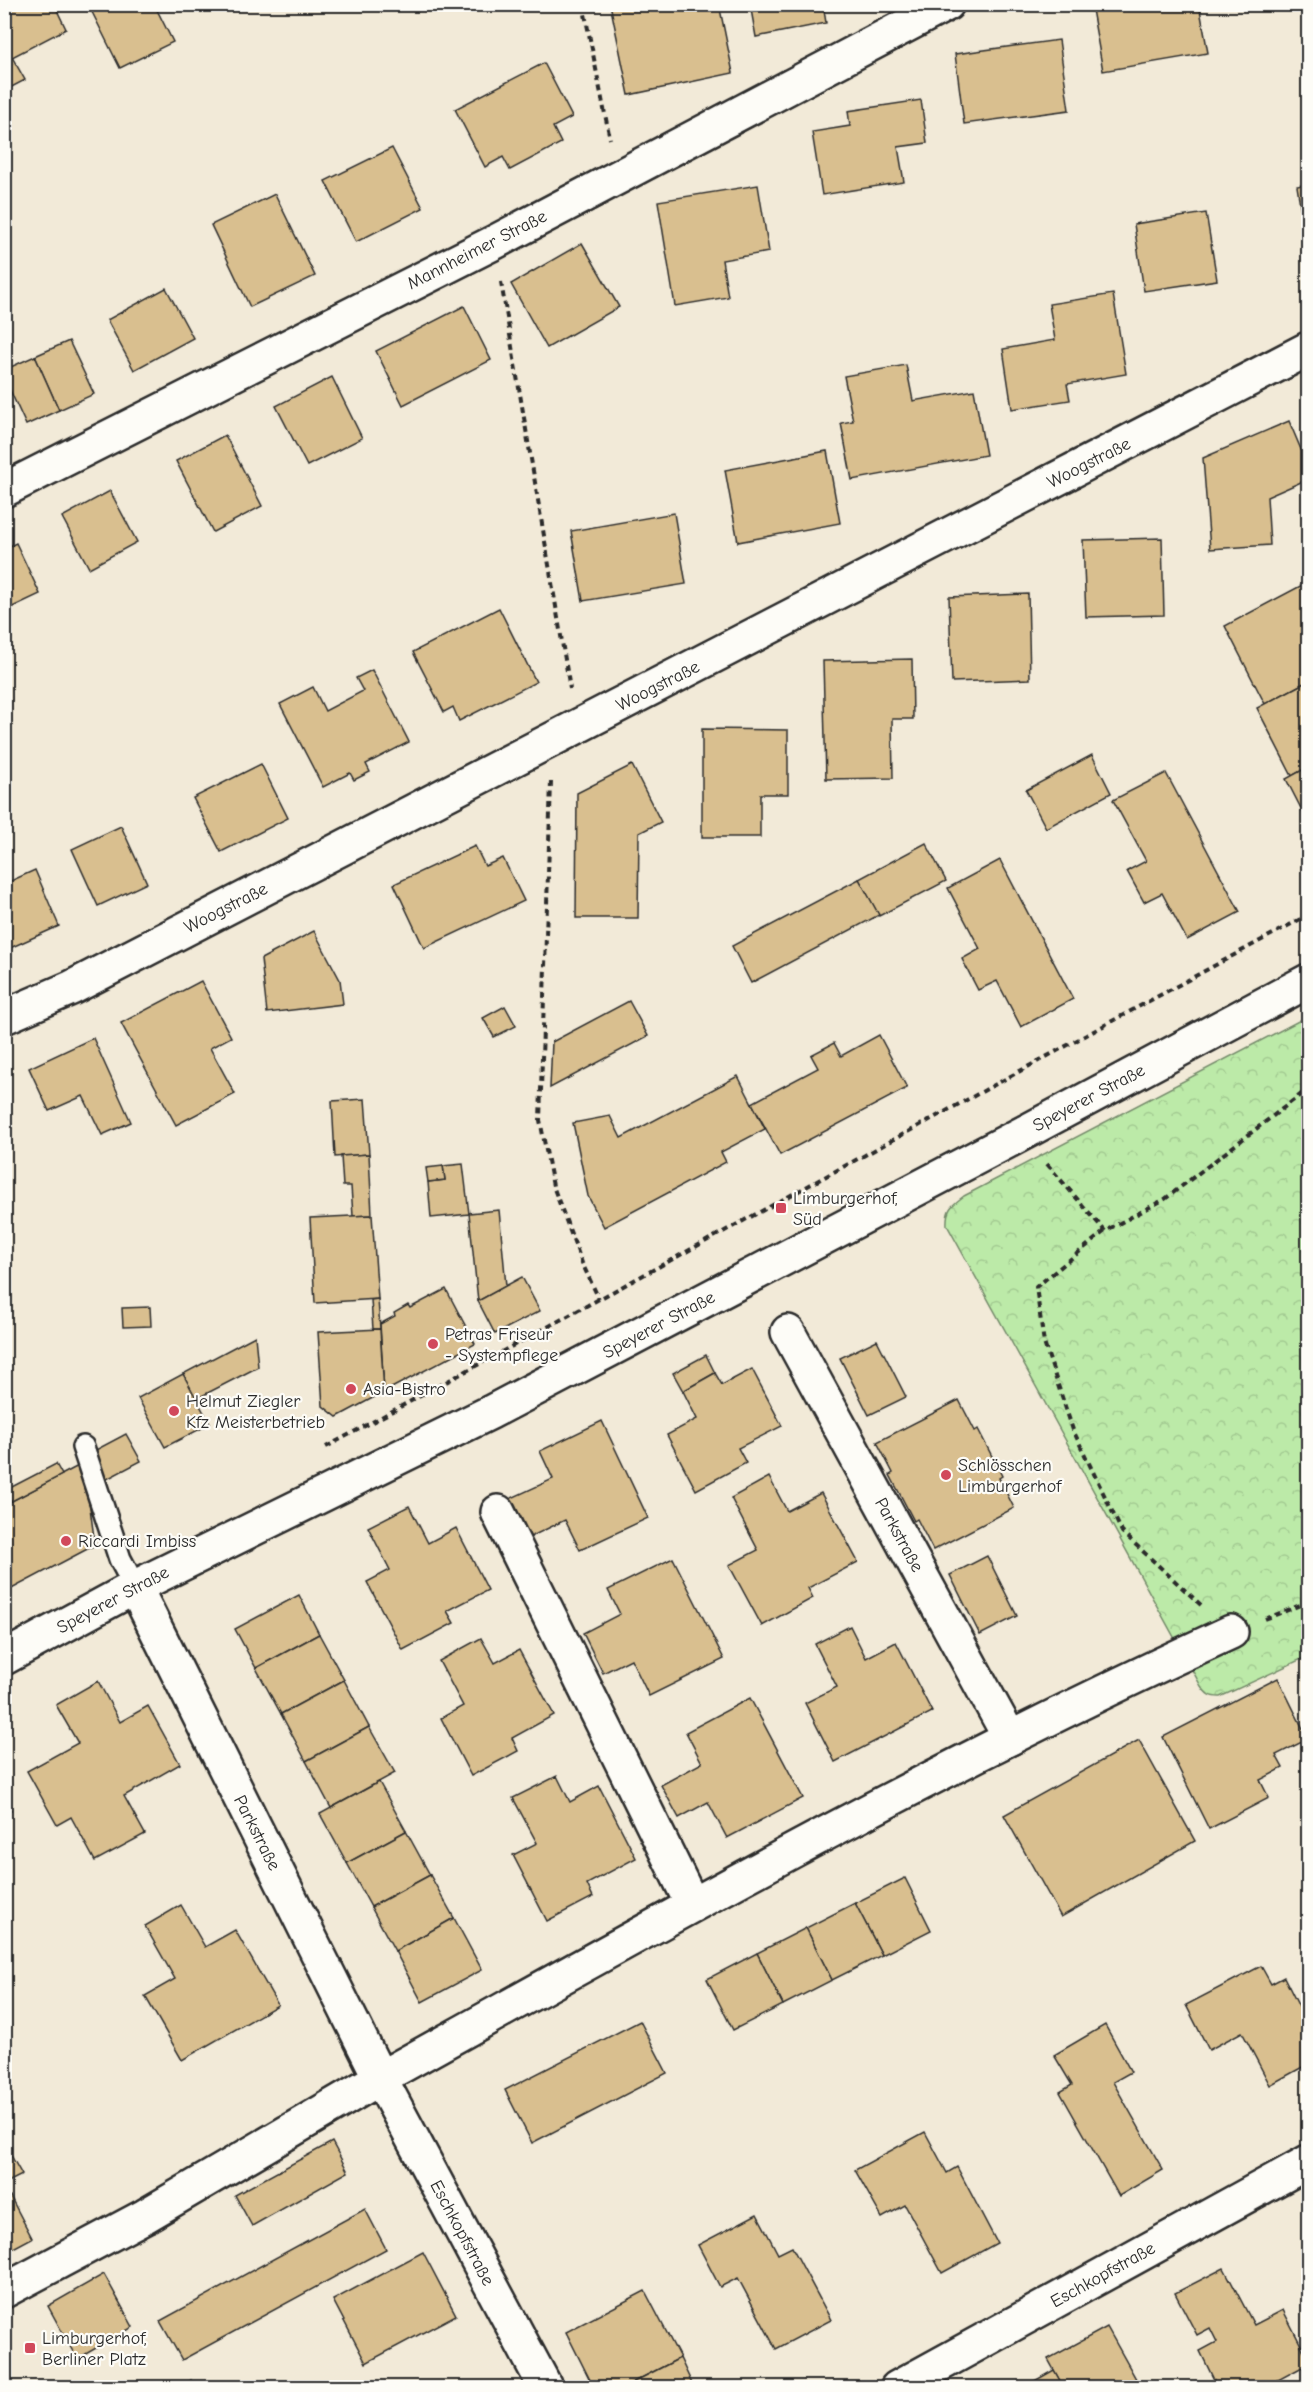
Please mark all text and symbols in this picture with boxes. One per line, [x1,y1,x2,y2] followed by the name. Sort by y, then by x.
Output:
[404,206,550,294] street label: Mannheimer Straße
[1044,433,1134,493] street label: Woogstraße
[613,656,703,716] street label: Woogstraße
[181,878,271,938] street label: Woogstraße
[1029,1060,1149,1136] street label: Speyerer Straße
[793,1188,898,1230] place label: Limburgerhof, Süd
[774,1201,788,1215] marker: Limburgerhof, Süd
[599,1287,719,1363] street label: Speyerer Straße
[445,1324,558,1366] place label: Petras Friseur - Systempflege
[426,1337,440,1351] marker: Petras Friseur - Systempflege
[363,1379,446,1400] place label: Asia-Bistro
[344,1382,358,1396] marker: Asia-Bistro
[186,1391,325,1433] place label: Helmut Ziegler Kfz Meisterbetrieb
[167,1404,181,1418] marker: Helmut Ziegler Kfz Meisterbetrieb
[958,1455,1062,1497] place label: Schlösschen Limburgerhof
[939,1468,953,1482] marker: Schlösschen Limburgerhof
[870,1494,928,1576] street label: Parkstraße
[78,1531,196,1552] place label: Riccardi Imbiss
[59,1534,73,1548] marker: Riccardi Imbiss
[53,1562,173,1638] street label: Speyerer Straße
[229,1792,285,1874] street label: Parkstraße
[425,2177,499,2289] street label: Eschkopfstraße
[1047,2238,1159,2312] street label: Eschkopfstraße
[42,2328,147,2370] place label: Limburgerhof, Berliner Platz
[23,2341,37,2355] marker: Limburgerhof, Berliner Platz

